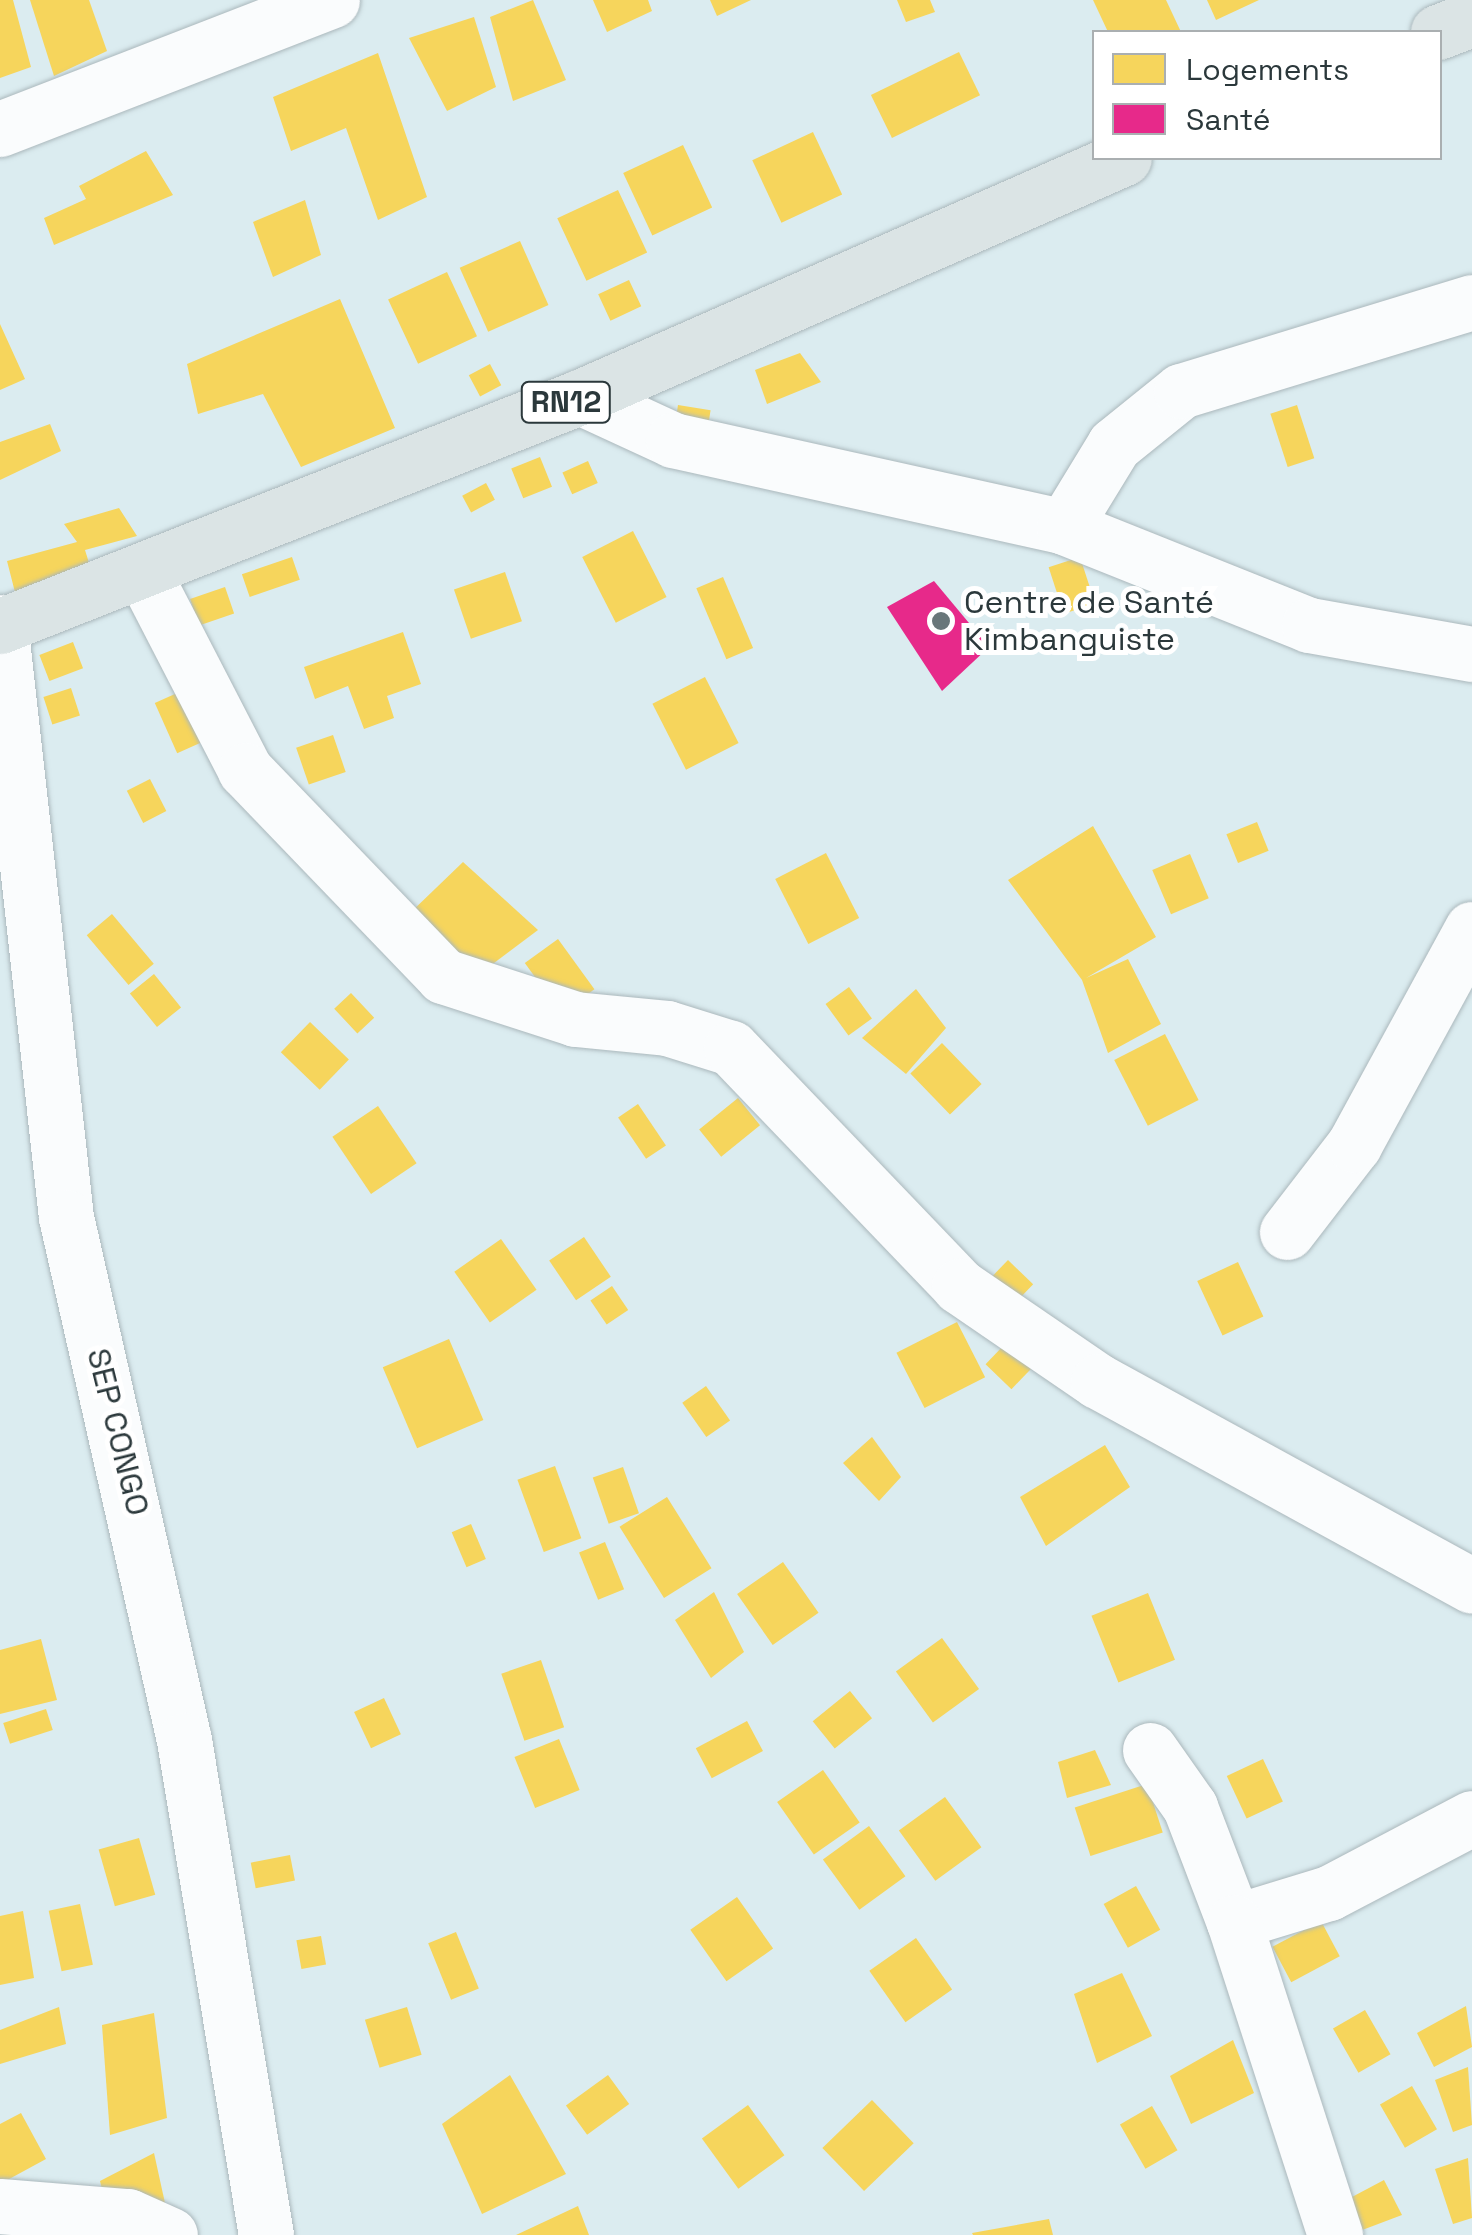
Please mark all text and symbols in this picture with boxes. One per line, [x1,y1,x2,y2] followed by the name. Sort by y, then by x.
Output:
[1092,30,1442,160] legend
[1186,50,1349,89] text: Logements
[1186,100,1271,139] text: Santé
[518,377,614,427] road number: RN12
[964,584,1214,659] place label: Centre de Santé Kimbanguiste
[928,608,954,634] marker: Centre de Santé Kimbanguiste
[79,1344,157,1520] street label: SEP CONGO

